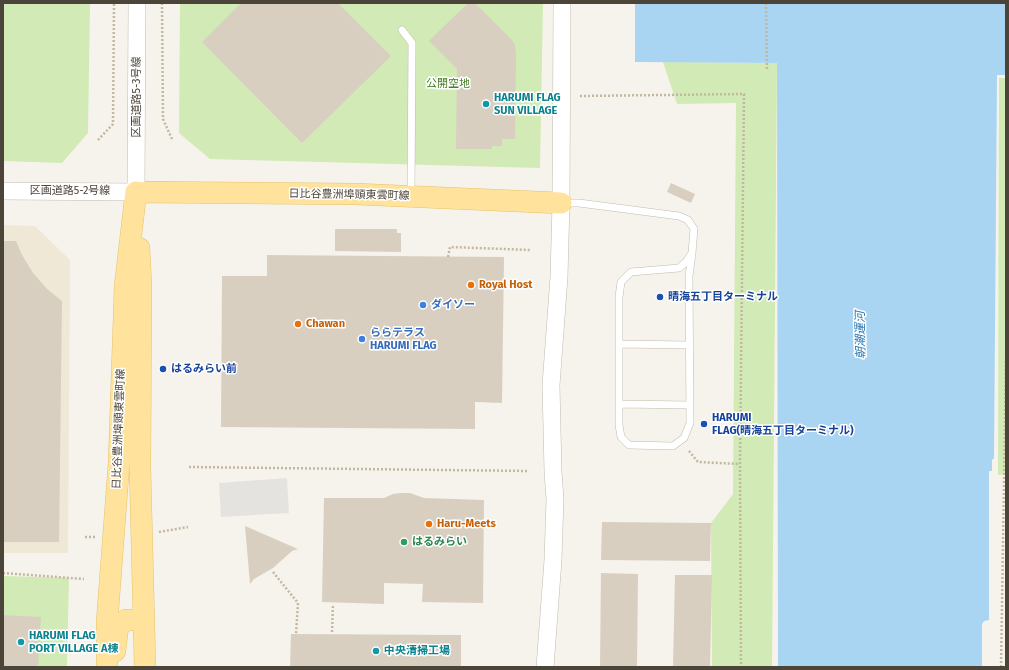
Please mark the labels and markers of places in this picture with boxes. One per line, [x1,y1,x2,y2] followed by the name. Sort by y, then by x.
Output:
[494,91,561,117] place label: HARUMI FLAG SUN VILLAGE
[481,99,491,109] marker: HARUMI FLAG SUN VILLAGE
[479,278,533,292] place label: Royal Host
[466,280,476,290] marker: Royal Host
[668,290,778,304] place label: 晴海五丁目ターミナル
[655,292,665,302] marker: 晴海五丁目ターミナル
[431,298,475,312] place label: ダイソー
[418,300,428,310] marker: ダイソー
[306,317,345,331] place label: Chawan
[293,319,303,329] marker: Chawan
[370,326,437,352] place label: ららテラス HARUMI FLAG
[357,334,367,344] marker: ららテラス HARUMI FLAG
[171,362,237,376] place label: はるみらい前
[158,364,168,374] marker: はるみらい前
[712,411,854,437] place label: HARUMI FLAG(晴海五丁目ターミナル)
[699,419,709,429] marker: HARUMI FLAG(晴海五丁目ターミナル)
[437,517,496,531] place label: Haru-Meets
[424,519,434,529] marker: Haru-Meets
[412,535,467,549] place label: はるみらい
[399,537,409,547] marker: はるみらい
[29,629,118,655] place label: HARUMI FLAG PORT VILLAGE A棟
[16,637,26,647] marker: HARUMI FLAG PORT VILLAGE A棟
[384,644,450,658] place label: 中央清掃工場
[371,646,381,656] marker: 中央清掃工場

